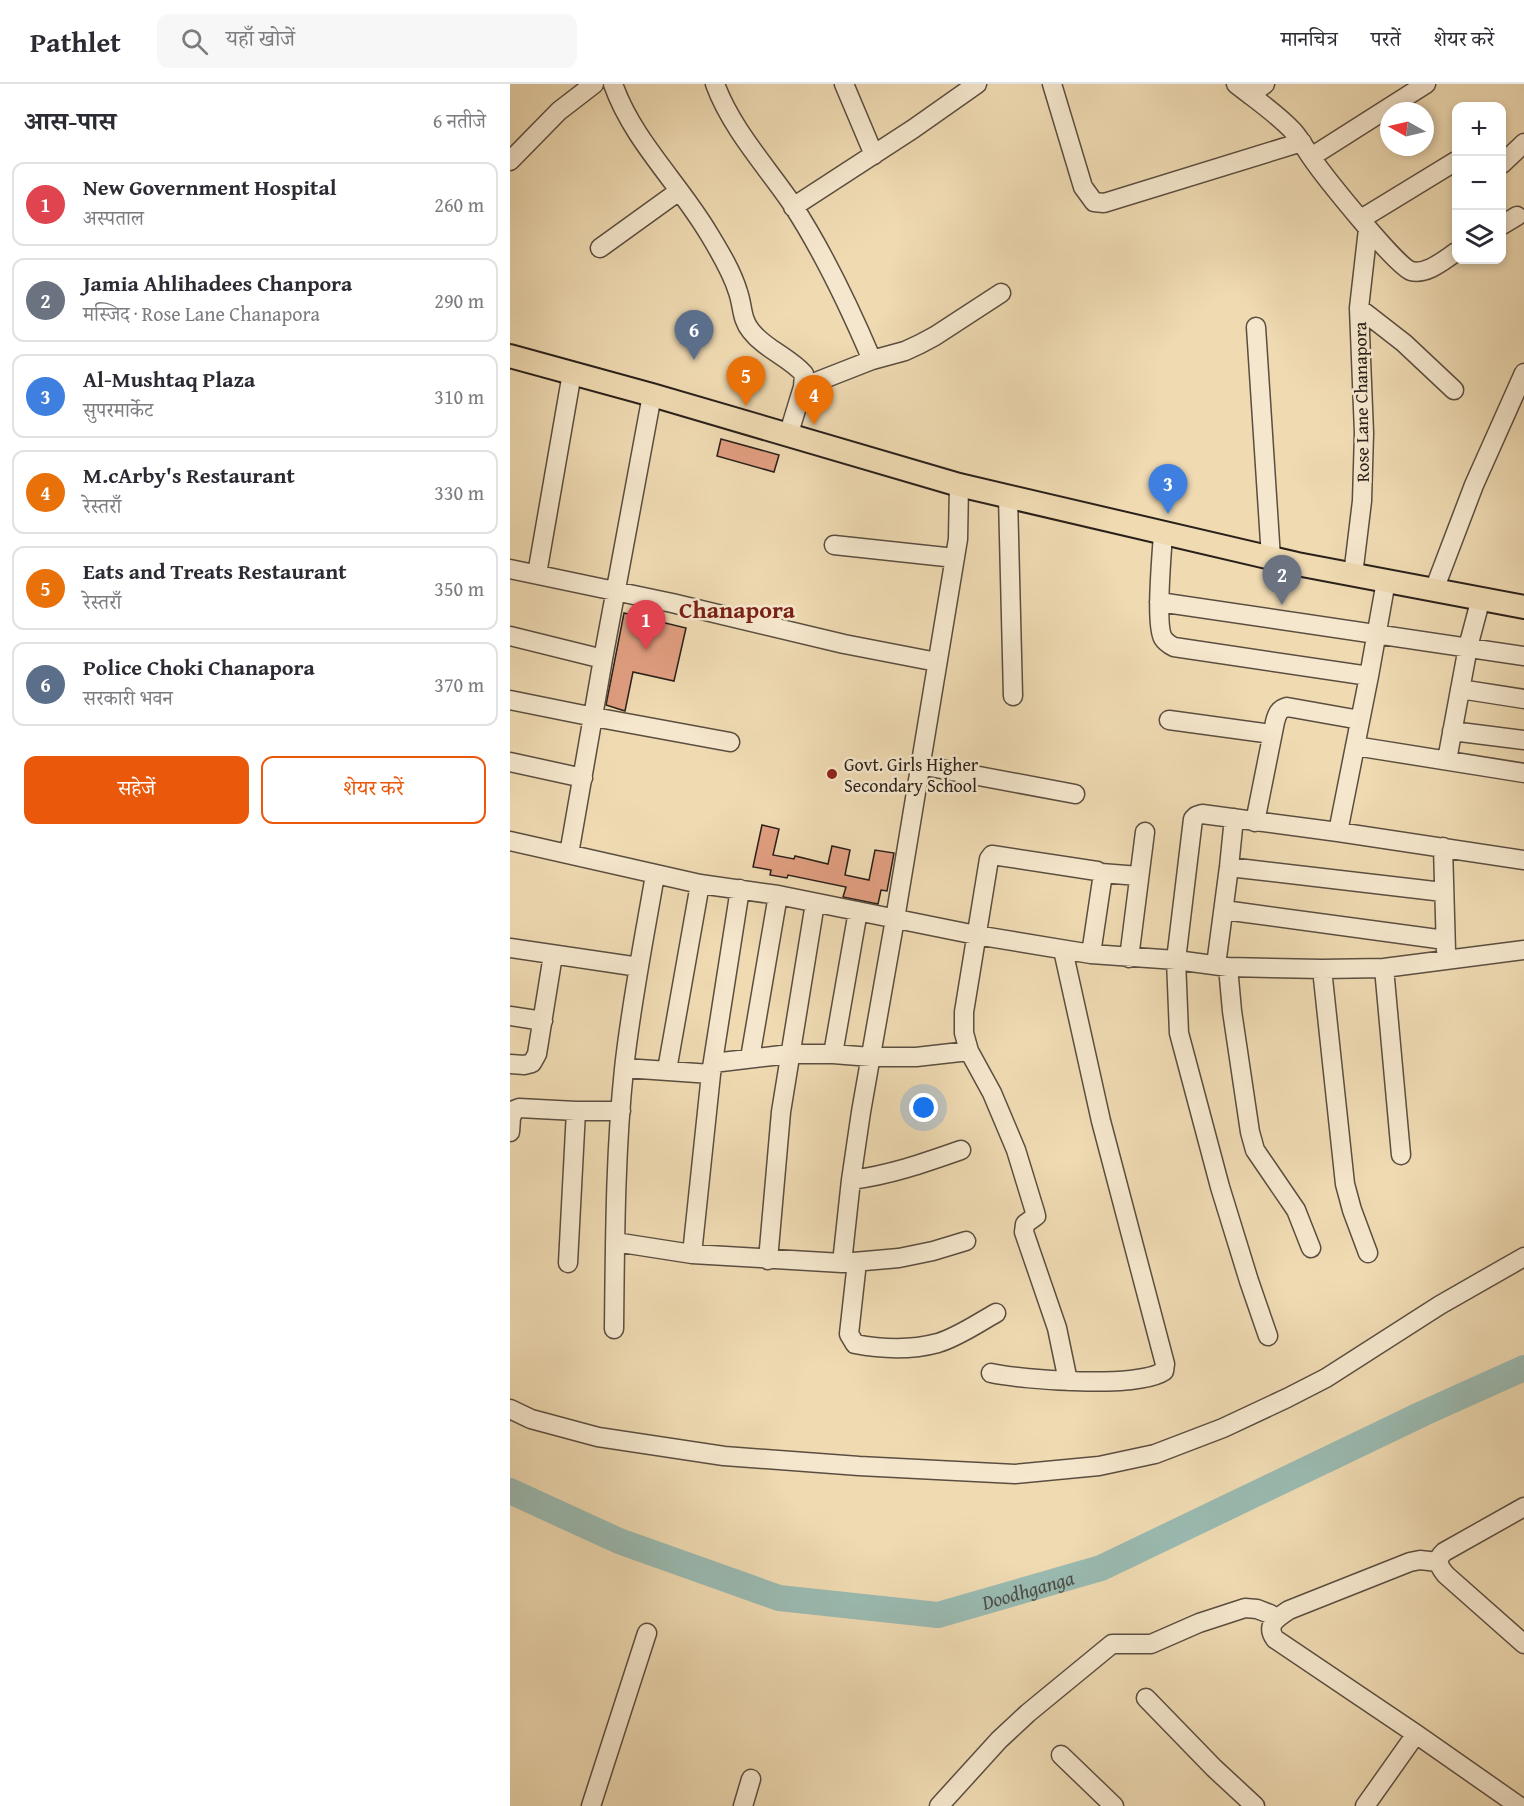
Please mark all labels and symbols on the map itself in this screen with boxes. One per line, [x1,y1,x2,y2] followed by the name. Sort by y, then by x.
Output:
[1380,102,1434,156] north arrow
[674,310,714,360] pin: 6
[1346,321,1376,483] street label: Rose Lane Chanapora
[726,356,766,406] pin: 5
[794,376,834,425] pin: 4
[1148,464,1188,514] pin: 3
[1262,556,1302,605] pin: 2
[679,592,796,627] district label: Chanapora
[626,600,666,650] pin: 1
[844,751,979,799] place label: Govt. Girls Higher Secondary School
[825,767,839,781] marker: Govt. Girls Higher Secondary School
[909,1093,938,1122] your location
[977,1562,1078,1616] water label: Doodhganga

